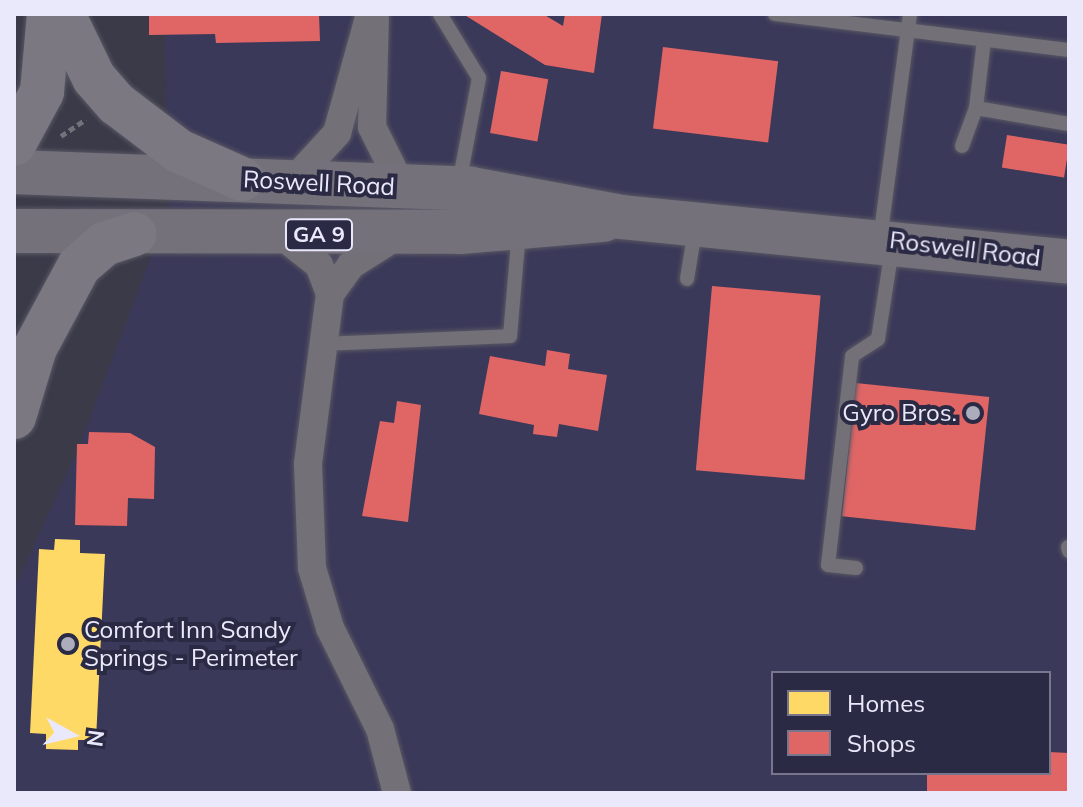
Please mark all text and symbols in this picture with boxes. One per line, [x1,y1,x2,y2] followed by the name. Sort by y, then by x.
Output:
[242,165,396,201] street label: Roswell Road
[283,217,355,253] road number: GA 9
[888,225,1042,273] street label: Roswell Road
[842,399,957,427] place label: Gyro Bros.
[964,404,982,422] marker: Gyro Bros.
[84,616,298,672] place label: Comfort Inn Sandy Springs - Perimeter
[59,635,77,653] marker: Comfort Inn Sandy Springs - Perimeter
[771,671,1051,775] legend
[847,688,925,718] text: Homes
[32,695,112,775] north arrow
[81,728,111,749] text: N
[847,728,916,758] text: Shops

